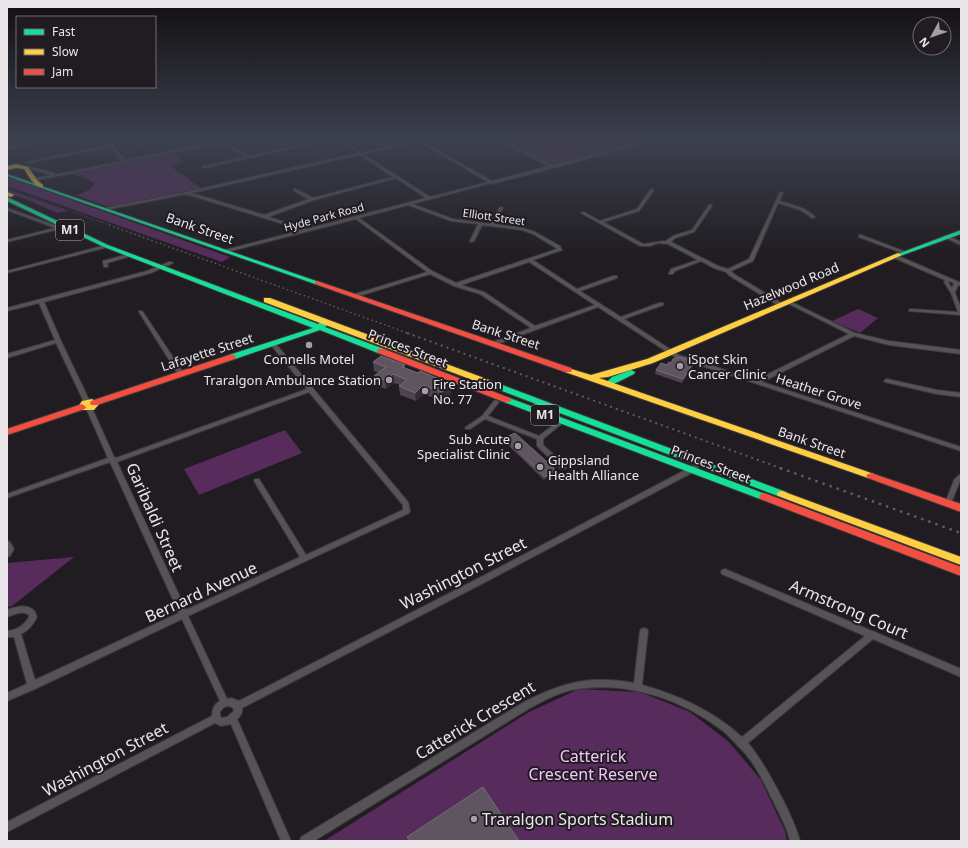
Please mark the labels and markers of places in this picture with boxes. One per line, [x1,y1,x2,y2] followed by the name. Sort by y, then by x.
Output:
[304,340,314,350] marker: Connells Motel
[264,350,354,368] place label: Connells Motel
[688,350,766,383] place label: iSpot Skin Cancer Clinic
[675,361,685,371] marker: iSpot Skin Cancer Clinic
[204,371,381,389] place label: Traralgon Ambulance Station
[384,375,394,385] marker: Traralgon Ambulance Station
[433,375,502,408] place label: Fire Station No. 77
[420,386,430,396] marker: Fire Station No. 77
[417,430,510,463] place label: Sub Acute Specialist Clinic
[513,441,523,451] marker: Sub Acute Specialist Clinic
[548,451,639,484] place label: Gippsland Health Alliance
[535,462,545,472] marker: Gippsland Health Alliance
[482,808,673,830] place label: Traralgon Sports Stadium
[469,814,479,824] marker: Traralgon Sports Stadium

